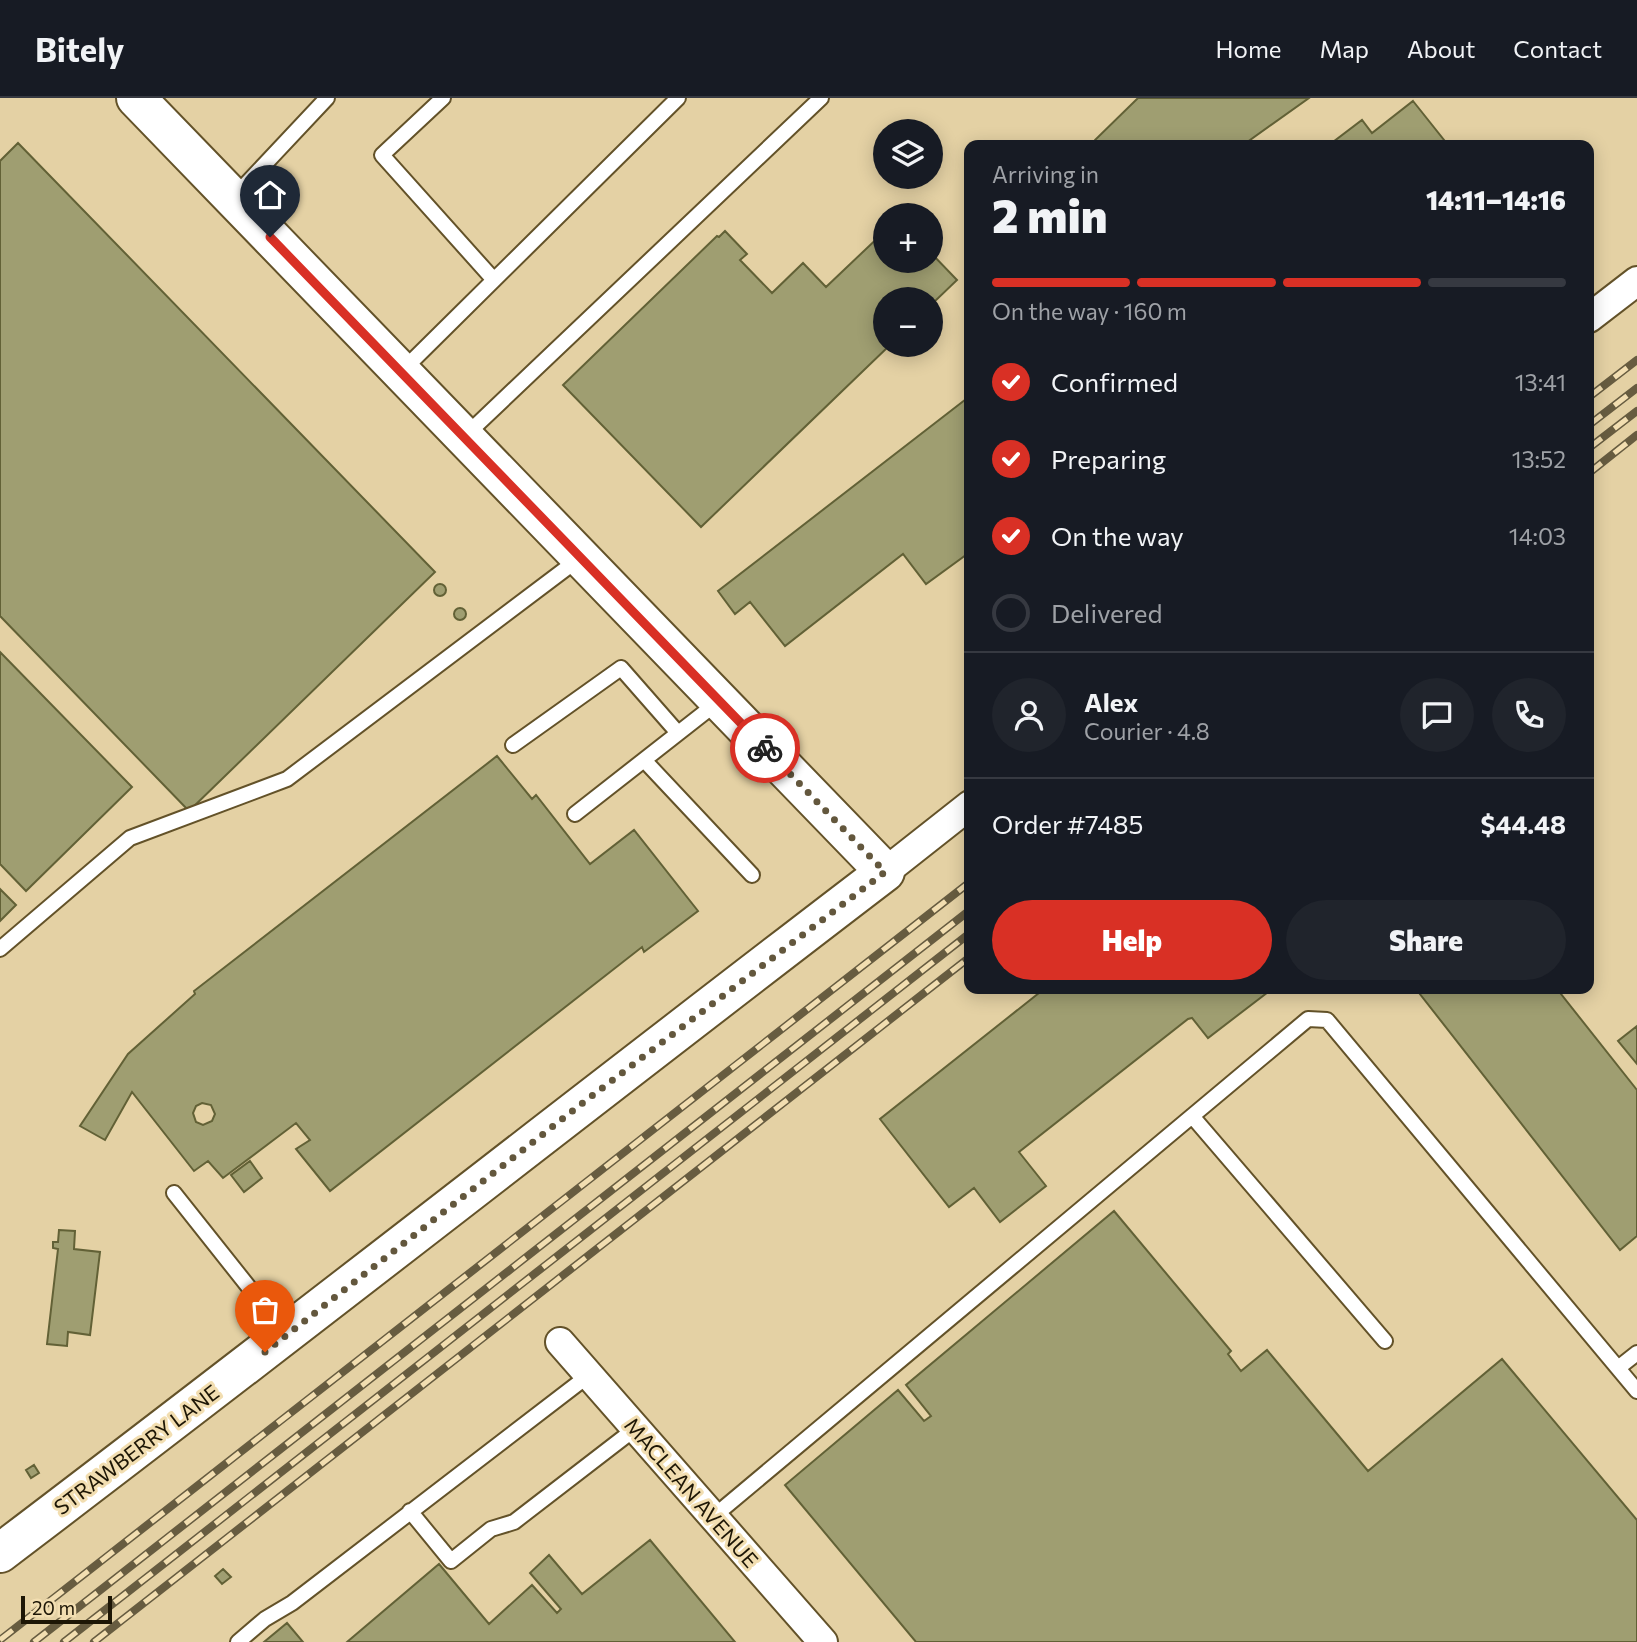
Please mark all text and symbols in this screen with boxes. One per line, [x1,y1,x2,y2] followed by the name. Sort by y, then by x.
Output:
[35,28,124,69] text: Bitely
[1216,34,1282,63] text: Home
[1320,34,1369,63] text: Map
[1407,34,1475,63] text: About
[1513,34,1602,63] text: Contact
[873,119,943,357] map controls
[873,119,943,189] button: layers
[992,160,1099,188] text: Arriving in
[240,165,300,237] pin
[251,176,289,214] icon: home
[1426,184,1566,215] text: 14:11–14:16
[992,186,1108,242] text: 2 min
[873,203,943,273] button: +
[873,287,943,357] button: −
[992,297,1187,325] text: On the way · 160 m
[992,363,1030,401] icon: check
[1051,366,1178,397] text: Confirmed
[1515,368,1566,396] text: 13:41
[992,440,1030,478] icon: check
[1051,443,1166,474] text: Preparing
[1512,445,1566,473] text: 13:52
[992,517,1030,555] icon: check
[1051,520,1184,551] text: On the way
[1509,522,1566,550] text: 14:03
[1051,597,1162,628] text: Delivered
[992,678,1066,752] button: person
[1400,678,1474,752] button: chat
[1492,678,1566,752] button: phone
[1084,686,1138,717] text: Alex
[730,713,800,783] courier
[1084,717,1210,745] text: Courier · 4.8
[746,729,784,767] icon: bike
[992,808,1144,839] text: Order #7485
[1481,808,1566,839] text: $44.48
[992,900,1272,980] button: Help
[1286,900,1566,980] button: Share
[235,1280,295,1352] pin
[246,1291,284,1329] icon: bag
[49,1379,223,1519] street label: STRAWBERRY LANE
[620,1412,764,1572] street label: MACLEAN AVENUE
[21,1593,112,1625] scale bar
[32,1596,75,1619] text: 20 m

